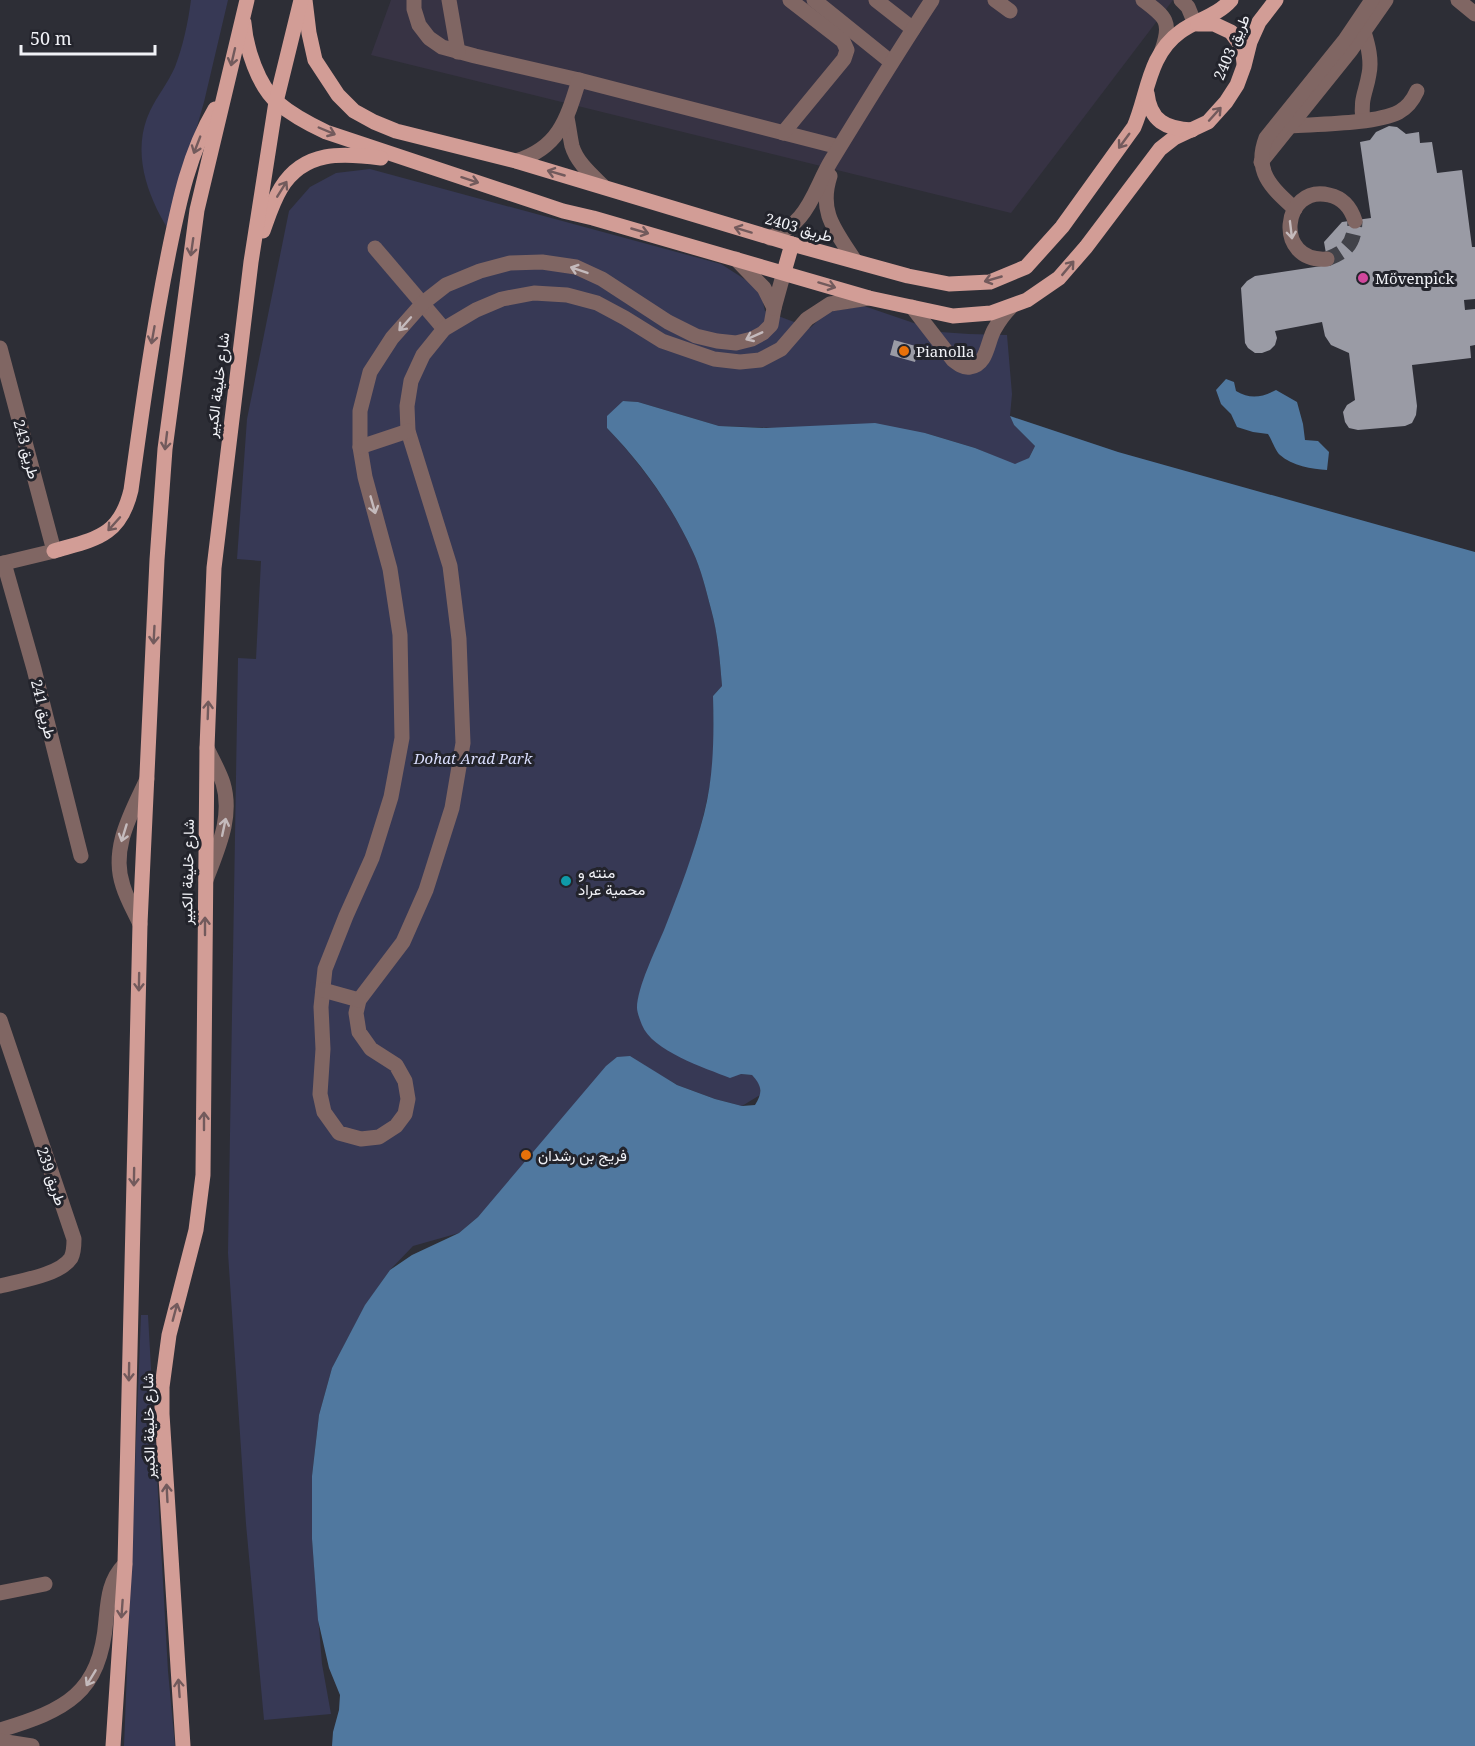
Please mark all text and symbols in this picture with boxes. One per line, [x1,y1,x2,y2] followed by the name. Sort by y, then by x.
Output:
[1208,11,1255,83] street label: طريق 2403
[21,18,154,56] scale bar
[30,26,72,50] text: 50 m
[226,47,238,66] one-way arrow
[1208,107,1222,122] one-way arrow
[317,126,335,137] one-way arrow
[1118,132,1130,148] one-way arrow
[190,135,201,154] one-way arrow
[547,167,566,178] one-way arrow
[460,175,479,186] one-way arrow
[276,181,288,198] one-way arrow
[763,208,835,247] street label: طريق 2403
[1286,220,1297,239] one-way arrow
[734,224,753,235] one-way arrow
[630,226,649,238] one-way arrow
[186,237,197,257] one-way arrow
[1061,261,1075,276] one-way arrow
[570,263,589,274] one-way arrow
[1375,268,1455,288] place label: Mövenpick
[1356,271,1370,285] marker: Mövenpick
[984,274,1003,286] one-way arrow
[818,280,837,291] one-way arrow
[398,316,412,331] one-way arrow
[147,325,158,344] one-way arrow
[201,331,235,440] street label: شارع خليفة الكبير
[746,331,764,343] one-way arrow
[916,341,974,361] place label: Pianolla
[897,344,911,358] marker: Pianolla
[8,417,45,481] street label: طريق 243
[160,430,171,450] one-way arrow
[367,495,379,514] one-way arrow
[108,515,122,531] one-way arrow
[148,625,159,645] one-way arrow
[26,677,61,741] street label: طريق 241
[202,700,214,720] one-way arrow
[413,748,533,768] park label: Dohat Arad Park
[219,818,230,837] one-way arrow
[176,819,200,926] street label: شارع خليفة الكبير
[118,823,129,842] one-way arrow
[578,862,645,899] place label: منته و محمية عراد
[559,874,573,888] marker: منته و محمية عراد
[199,916,211,936] one-way arrow
[133,972,145,992] one-way arrow
[198,1111,210,1131] one-way arrow
[32,1144,71,1209] street label: طريق 239
[538,1145,627,1167] place label: فريج بن رشدان
[519,1148,533,1162] marker: فريج بن رشدان
[128,1167,140,1187] one-way arrow
[169,1303,181,1322] one-way arrow
[124,1362,135,1382] one-way arrow
[137,1373,161,1480] street label: شارع خليفة الكبير
[161,1484,172,1504] one-way arrow
[116,1599,127,1618] one-way arrow
[84,1669,97,1686] one-way arrow
[173,1678,184,1698] one-way arrow

